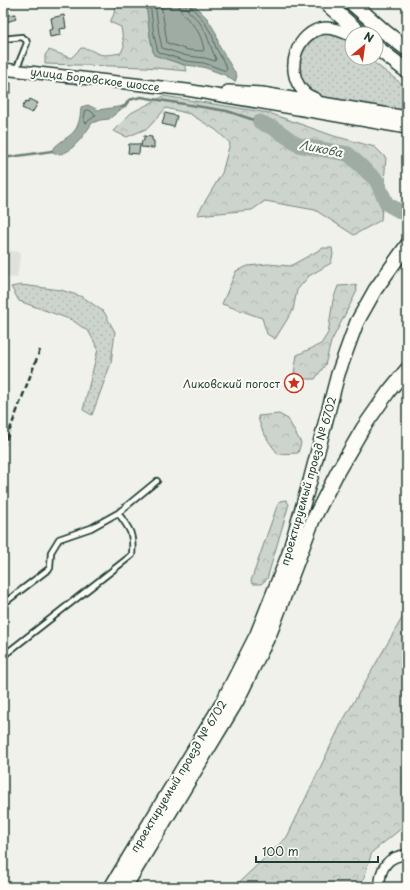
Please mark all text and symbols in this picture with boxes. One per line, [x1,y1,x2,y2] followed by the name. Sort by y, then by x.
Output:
[344,26,384,66] north arrow
[361,27,377,47] text: N
[29,63,161,95] street label: улица Боровское шоссе
[298,135,345,161] water label: Ликова
[283,372,305,394] place icon: Ликовский погост
[183,375,281,392] place label: Ликовский погост
[276,394,340,567] street label: проектируемый проезд № 6702
[126,696,230,855] street label: проектируемый проезд № 6702
[256,838,378,864] scale bar
[262,842,299,860] text: 100 m

